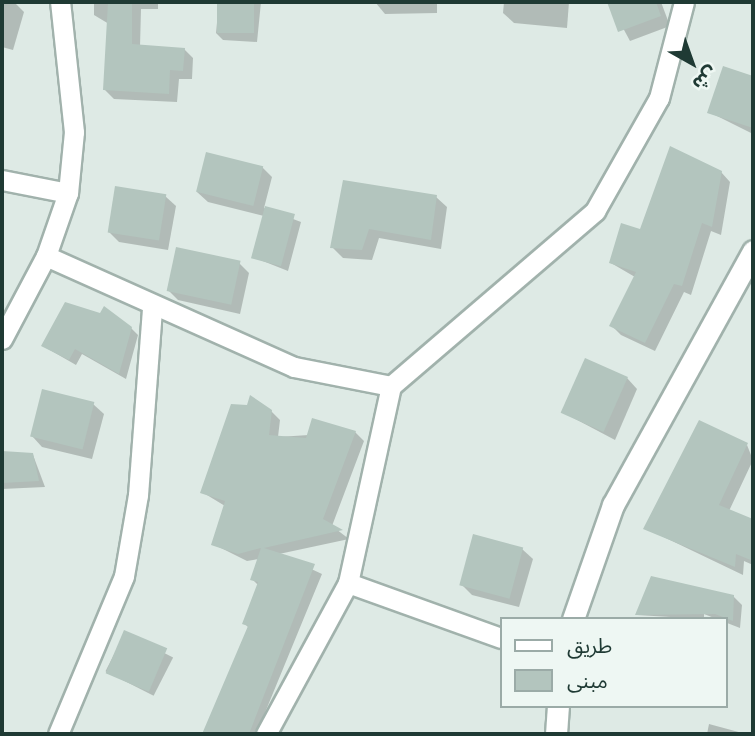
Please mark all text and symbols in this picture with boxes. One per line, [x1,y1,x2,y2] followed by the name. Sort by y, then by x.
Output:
[657,28,727,98] north arrow
[688,62,723,96] text: ش
[500,617,727,708] legend
[567,633,612,657] text: طريق
[567,668,608,692] text: مبنى

